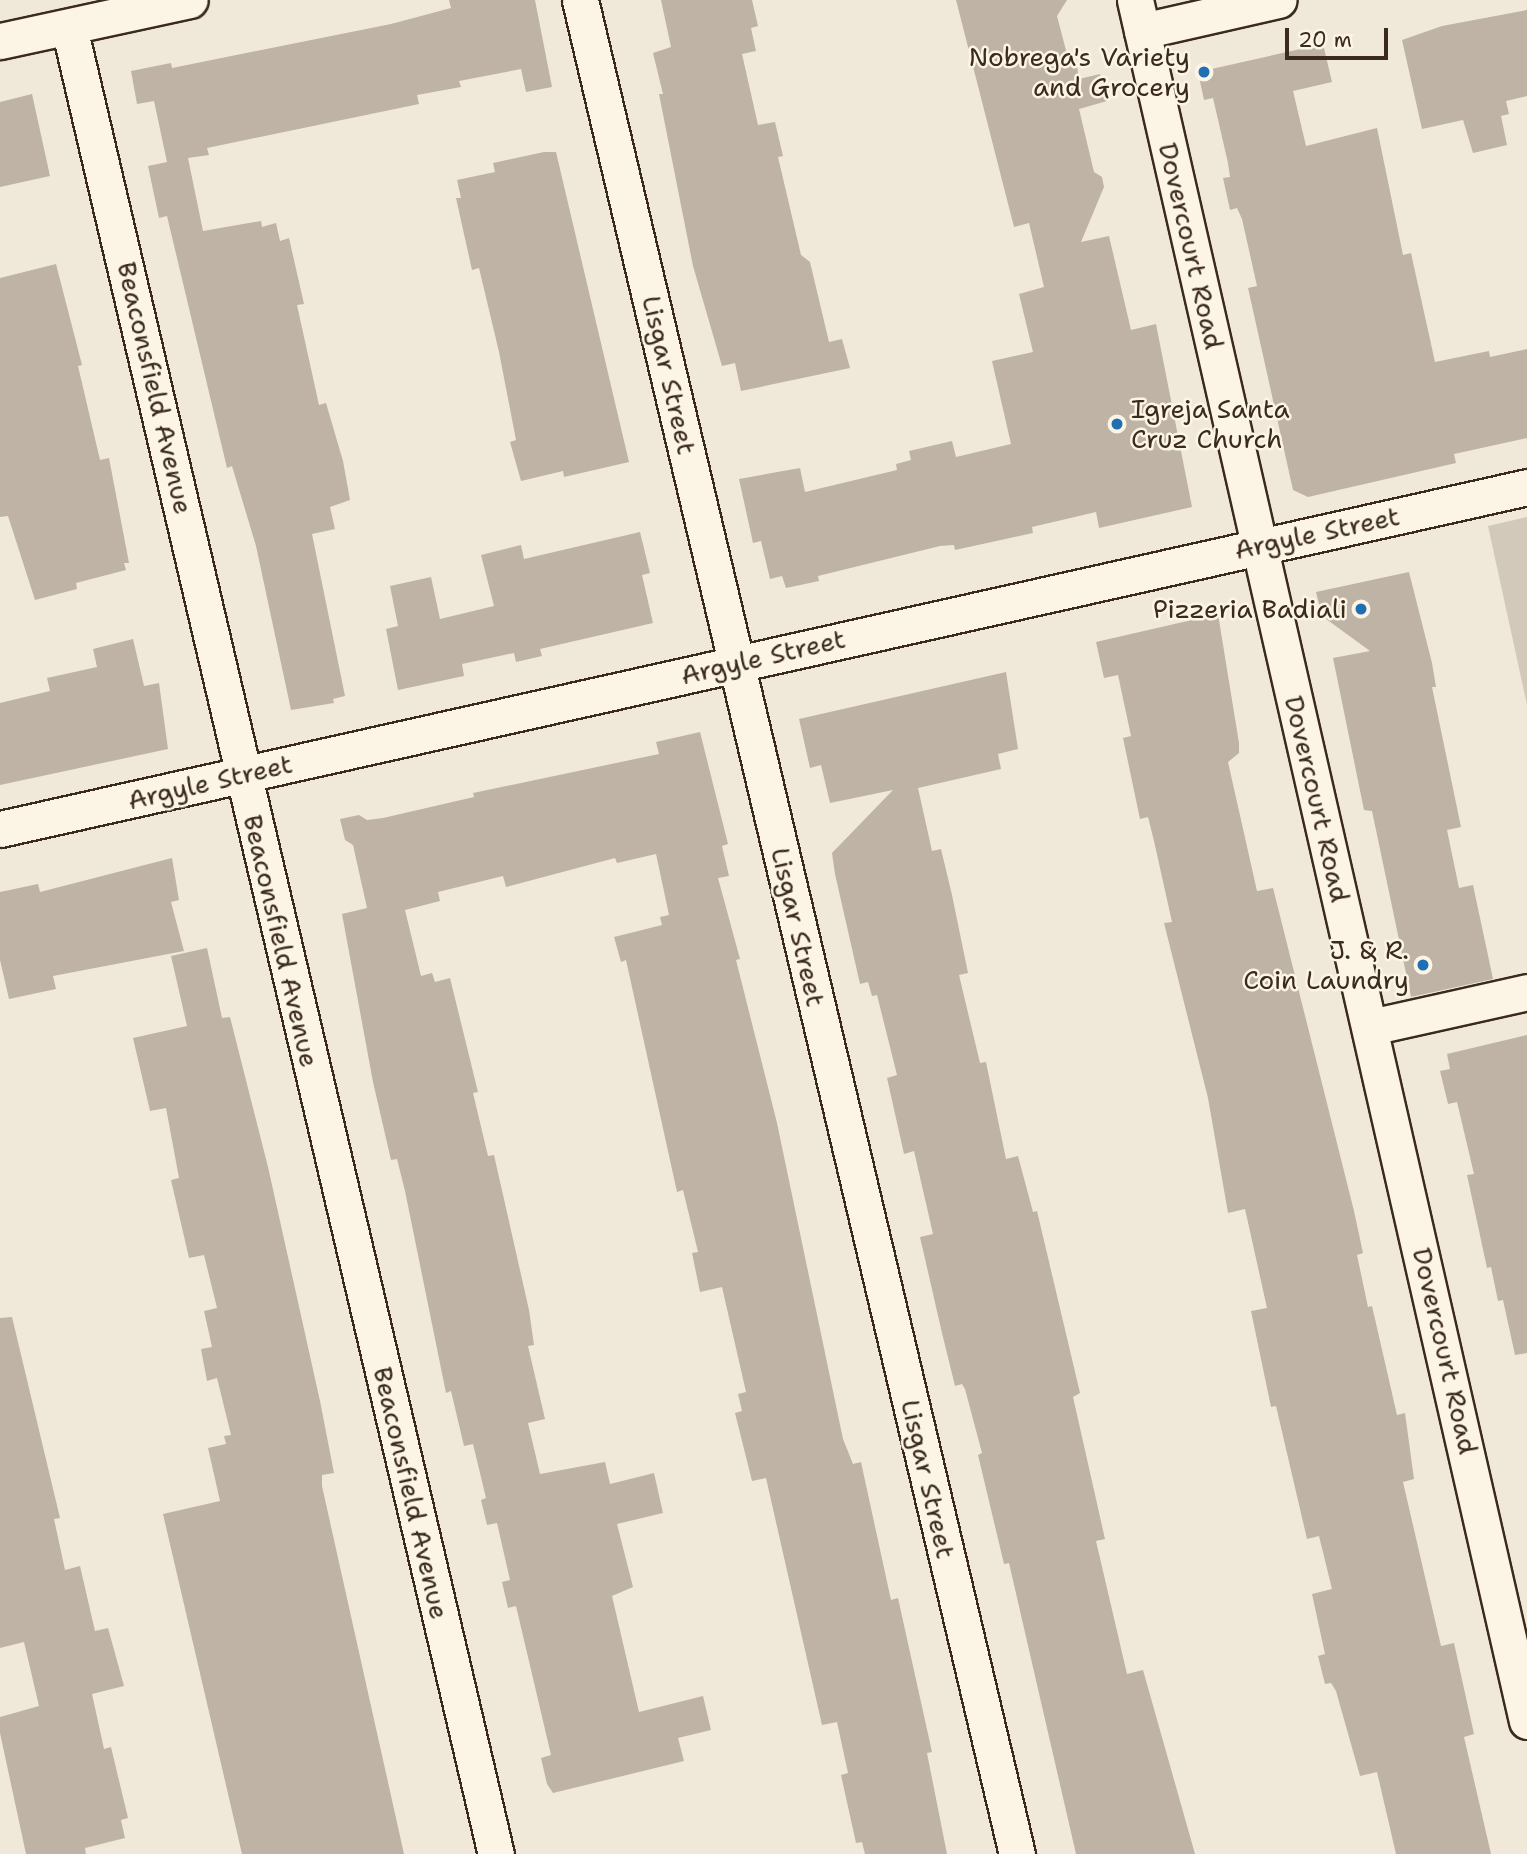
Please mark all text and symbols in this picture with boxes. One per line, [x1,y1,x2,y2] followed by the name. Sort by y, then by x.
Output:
[1289,14,1392,58] scale bar
[1298,26,1352,54] text: 20 m
[968,41,1190,102] place label: Nobrega's Variety and Grocery
[1196,64,1212,80] marker: Nobrega's Variety and Grocery
[1152,140,1230,352] street label: Dovercourt Road
[111,259,199,517] street label: Beaconsfield Avenue
[636,293,702,457] street label: Lisgar Street
[1131,393,1290,454] place label: Igreja Santa Cruz Church
[1109,416,1125,432] marker: Igreja Santa Cruz Church
[1232,500,1402,566] street label: Argyle Street
[1153,593,1347,625] place label: Pizzeria Badiali
[1353,601,1369,617] marker: Pizzeria Badiali
[678,623,848,691] street label: Argyle Street
[1278,693,1356,905] street label: Dovercourt Road
[125,748,295,816] street label: Argyle Street
[237,812,325,1070] street label: Beaconsfield Avenue
[765,845,831,1009] street label: Lisgar Street
[1243,934,1409,996] place label: J. & R. Coin Laundry
[1415,957,1431,973] marker: J. & R. Coin Laundry
[1406,1245,1484,1457] street label: Dovercourt Road
[367,1364,455,1622] street label: Beaconsfield Avenue
[895,1397,961,1561] street label: Lisgar Street

